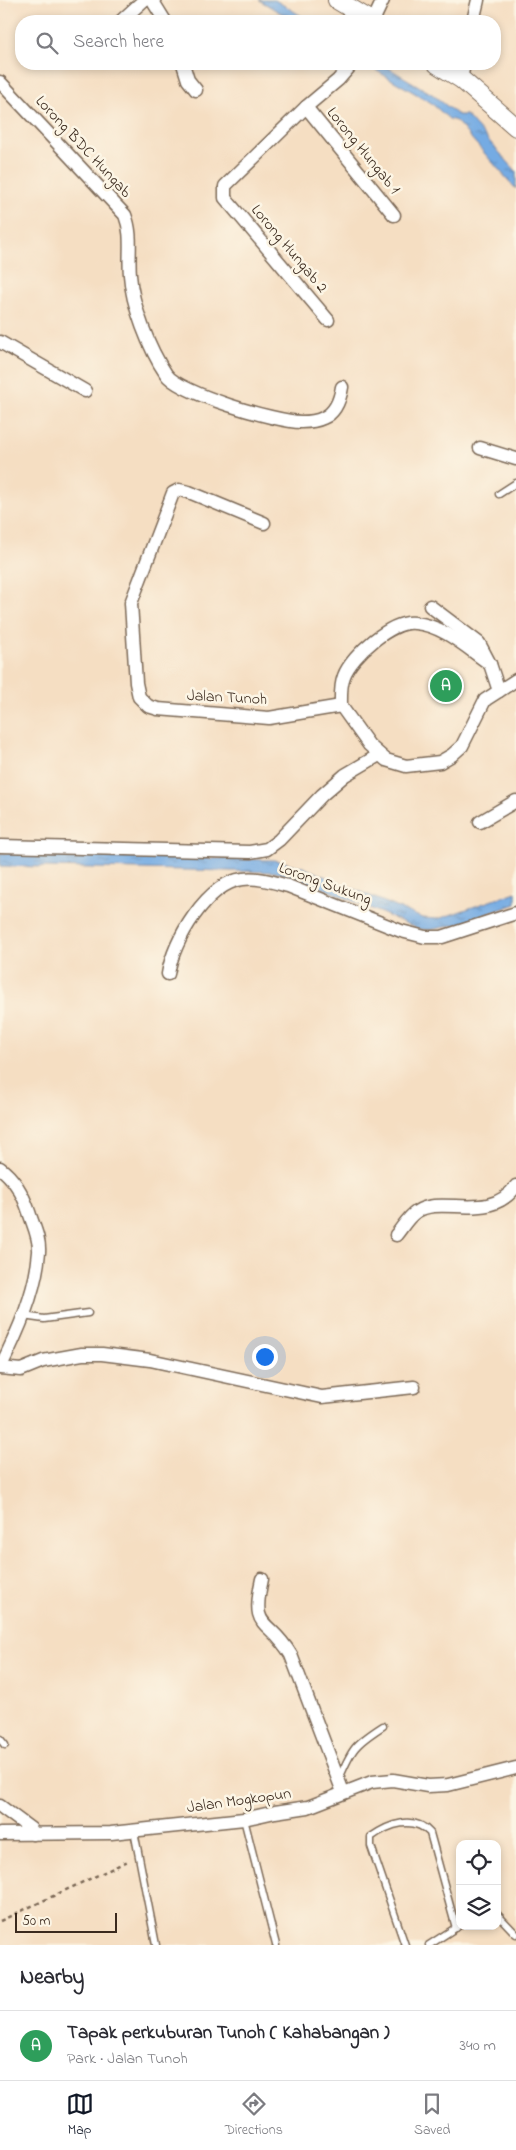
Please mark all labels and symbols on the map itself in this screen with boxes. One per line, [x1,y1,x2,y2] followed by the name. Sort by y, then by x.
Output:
[29,90,137,204] street label: Lorong BDC Hungab
[320,102,406,200] street label: Lorong Hungab 1
[245,199,333,299] street label: Lorong Hungab 2
[430,667,462,705] pin: A
[186,684,268,712] street label: Jalan Tunoh
[275,856,375,912] street label: Lorong Sukung
[252,1344,278,1370] your location
[185,1782,293,1820] street label: Jalan Mogkopun
[15,1910,118,1933] scale bar

